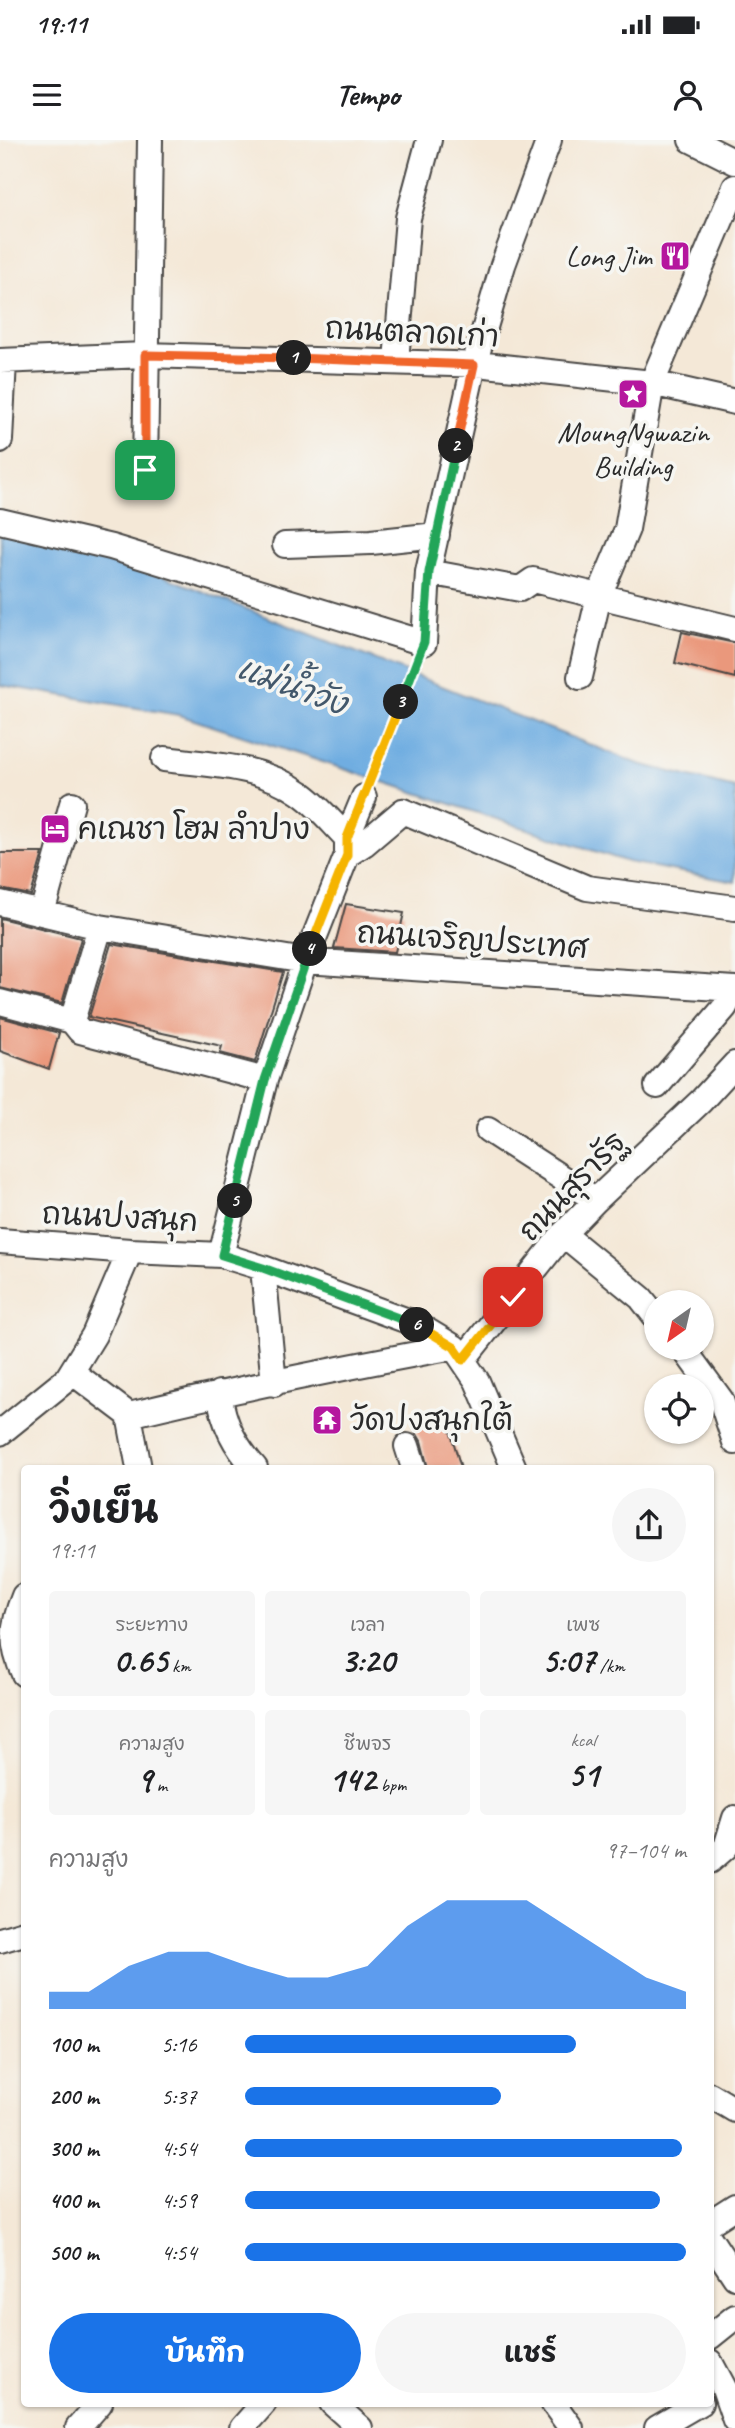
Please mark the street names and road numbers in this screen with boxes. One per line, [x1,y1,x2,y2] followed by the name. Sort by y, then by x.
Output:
[324,307,500,356] street label: ถนนตลาดเก่า
[356,913,590,967] street label: ถนนเจริญประเทศ
[510,1123,636,1251] street label: ถนนสุรารัฐ
[41,1194,199,1243] street label: ถนนปงสนุก

